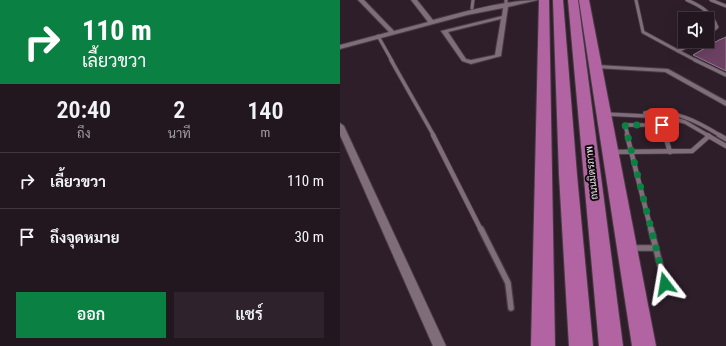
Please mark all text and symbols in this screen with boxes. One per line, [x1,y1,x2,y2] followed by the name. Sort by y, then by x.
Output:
[678,12,714,48] map controls
[678,12,714,48] button: sound
[82,14,152,47] text: 110 m
[16,16,68,68] icon: right
[82,50,146,71] text: เลี้ยวขวา
[57,96,111,124] text: 20:40
[173,96,185,124] text: 2
[247,97,283,125] text: 140
[645,108,679,142] pin
[651,114,673,136] icon: arrive
[260,125,270,140] text: m
[77,126,91,141] text: ถึง
[168,126,191,141] text: นาที
[583,146,600,200] street label: ถนนมิตรภาพ
[16,170,38,192] icon: right
[287,172,324,190] text: 110 m
[50,173,106,191] text: เลี้ยวขวา
[16,226,38,248] icon: arrive
[294,228,324,246] text: 30 m
[50,229,120,247] text: ถึงจุดหมาย
[644,263,686,305] position arrow
[16,292,166,338] button: ออก
[174,292,324,338] button: แชร์

